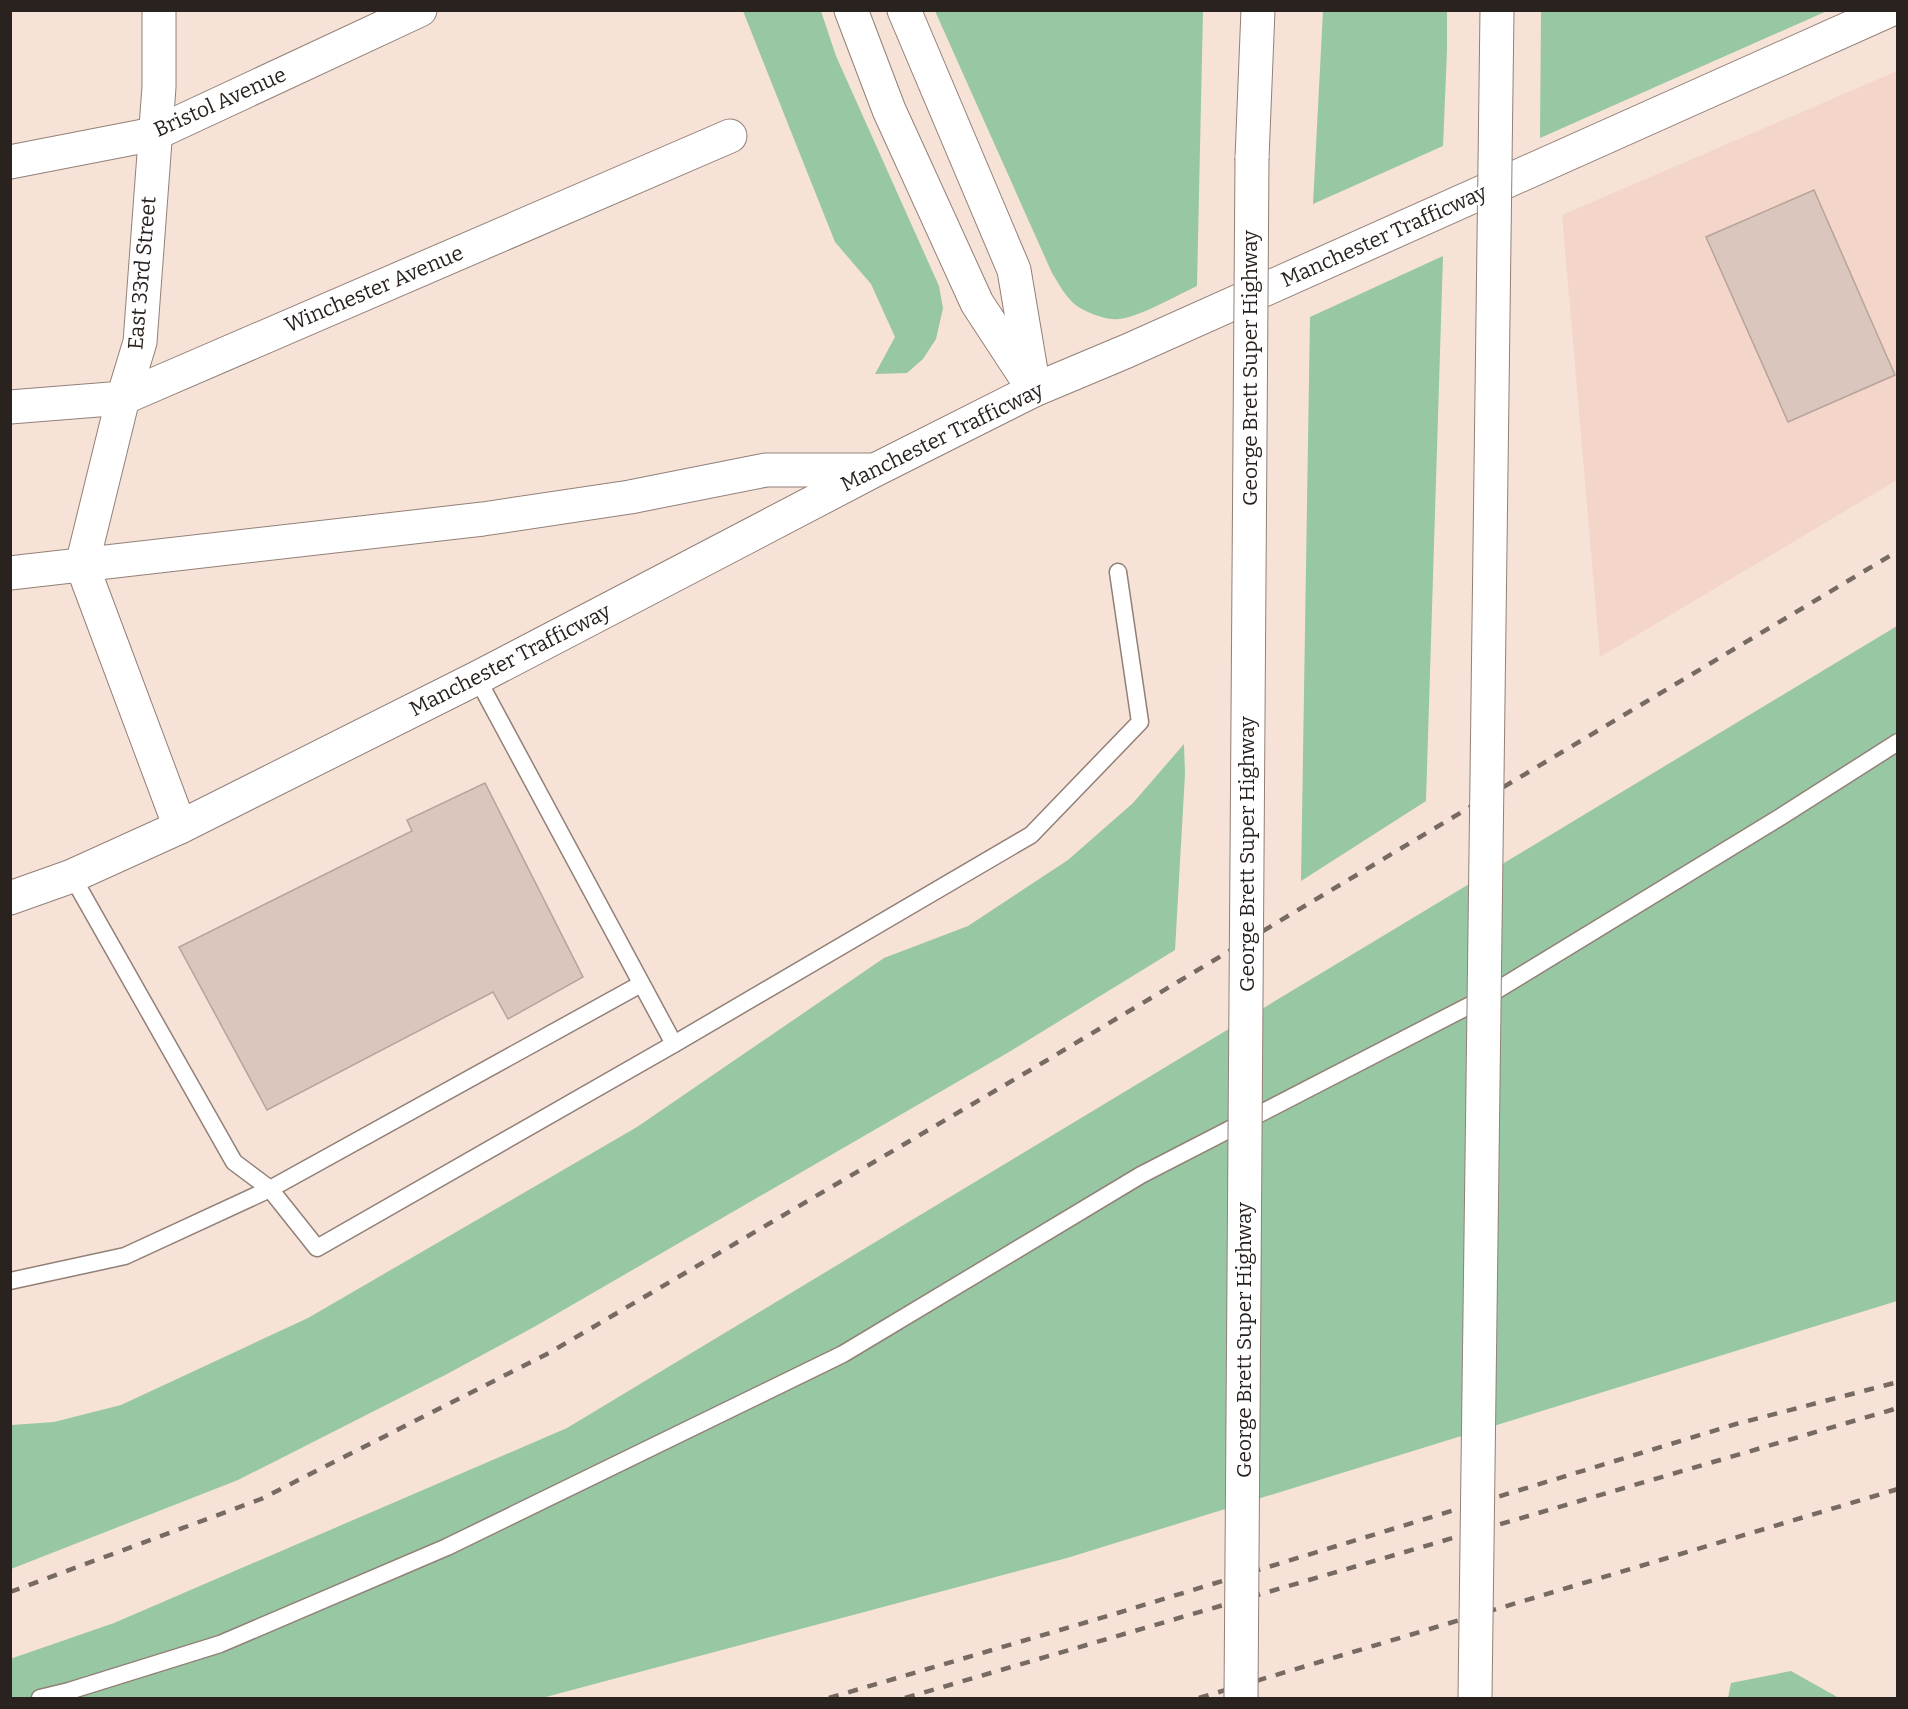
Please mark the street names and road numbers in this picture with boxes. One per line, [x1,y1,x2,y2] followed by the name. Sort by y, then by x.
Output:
[150,61,290,143] street label: Bristol Avenue
[1277,179,1492,293] street label: Manchester Trafficway
[122,195,162,351] street label: East 33rd Street
[1237,229,1263,506] street label: George Brett Super Highway
[281,240,467,338] street label: Winchester Avenue
[836,376,1048,497] street label: Manchester Trafficway
[405,598,616,722] street label: Manchester Trafficway
[1234,715,1260,992] street label: George Brett Super Highway
[1231,1201,1257,1478] street label: George Brett Super Highway

